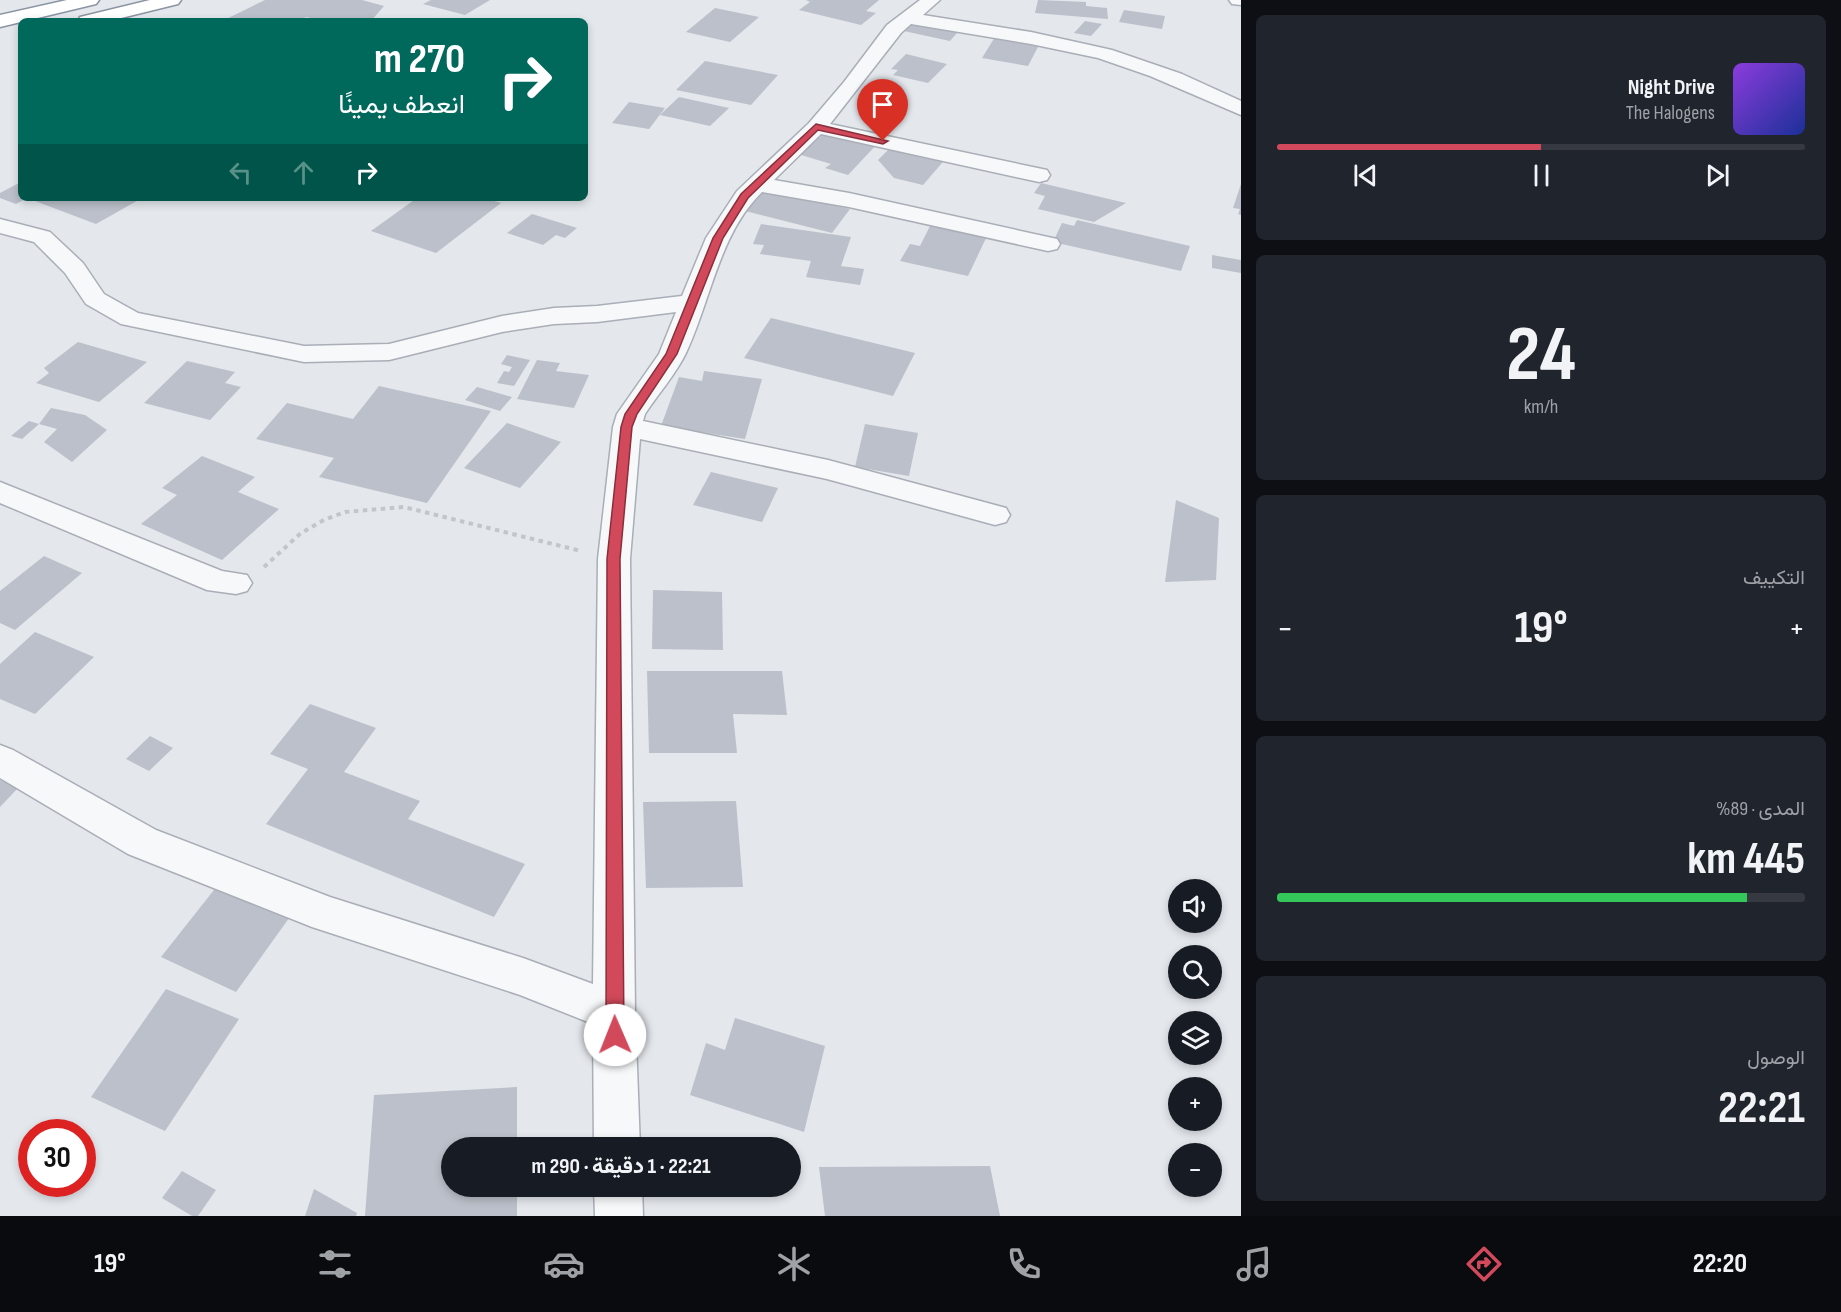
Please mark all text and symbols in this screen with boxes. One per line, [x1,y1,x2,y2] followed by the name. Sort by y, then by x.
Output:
[374,34,465,85] text: 270 m
[486,42,564,120] icon: right
[1628,74,1715,101] text: Night Drive
[857,79,908,141] pin
[866,88,899,121] icon: arrive
[338,89,465,121] text: انعطف يمينًا
[1626,101,1715,125] text: The Halogens
[224,156,257,189] icon: left
[287,156,320,189] icon: ahead
[350,156,383,189] icon: right
[1349,159,1382,192] icon: previous
[1525,159,1558,192] icon: pause
[1701,159,1734,192] icon: next
[1506,309,1576,402] text: 24
[1524,395,1558,419] text: km/h
[1743,566,1805,590] text: التكييف
[1514,601,1568,656] text: 19°
[1277,609,1293,649] text: −
[1789,609,1805,649] text: +
[1716,797,1805,821] text: المدى · 89%
[1687,832,1805,887] text: 445 km
[1168,879,1222,1197] map controls
[1168,879,1222,933] button: sound
[1168,945,1222,999] button: search
[583,1003,647,1067] position arrow
[1168,1011,1222,1065] button: layers
[1747,1046,1805,1070] text: الوصول
[1168,1077,1222,1131] button: +
[1718,1081,1805,1136] text: 22:21
[18,1119,96,1197] speed limit sign: 30
[1168,1143,1222,1197] button: −
[531,1153,711,1180] text: 22:21 · 1 دقيقة · 290 m
[314,1243,356,1285] icon: filters
[543,1243,585,1285] icon: car
[773,1243,815,1285] icon: climate
[1003,1243,1045,1285] icon: phone
[1233,1243,1275,1285] icon: music
[1463,1243,1505,1285] icon: directions
[94,1248,126,1280] text: 19°
[1693,1248,1747,1280] text: 22:20

